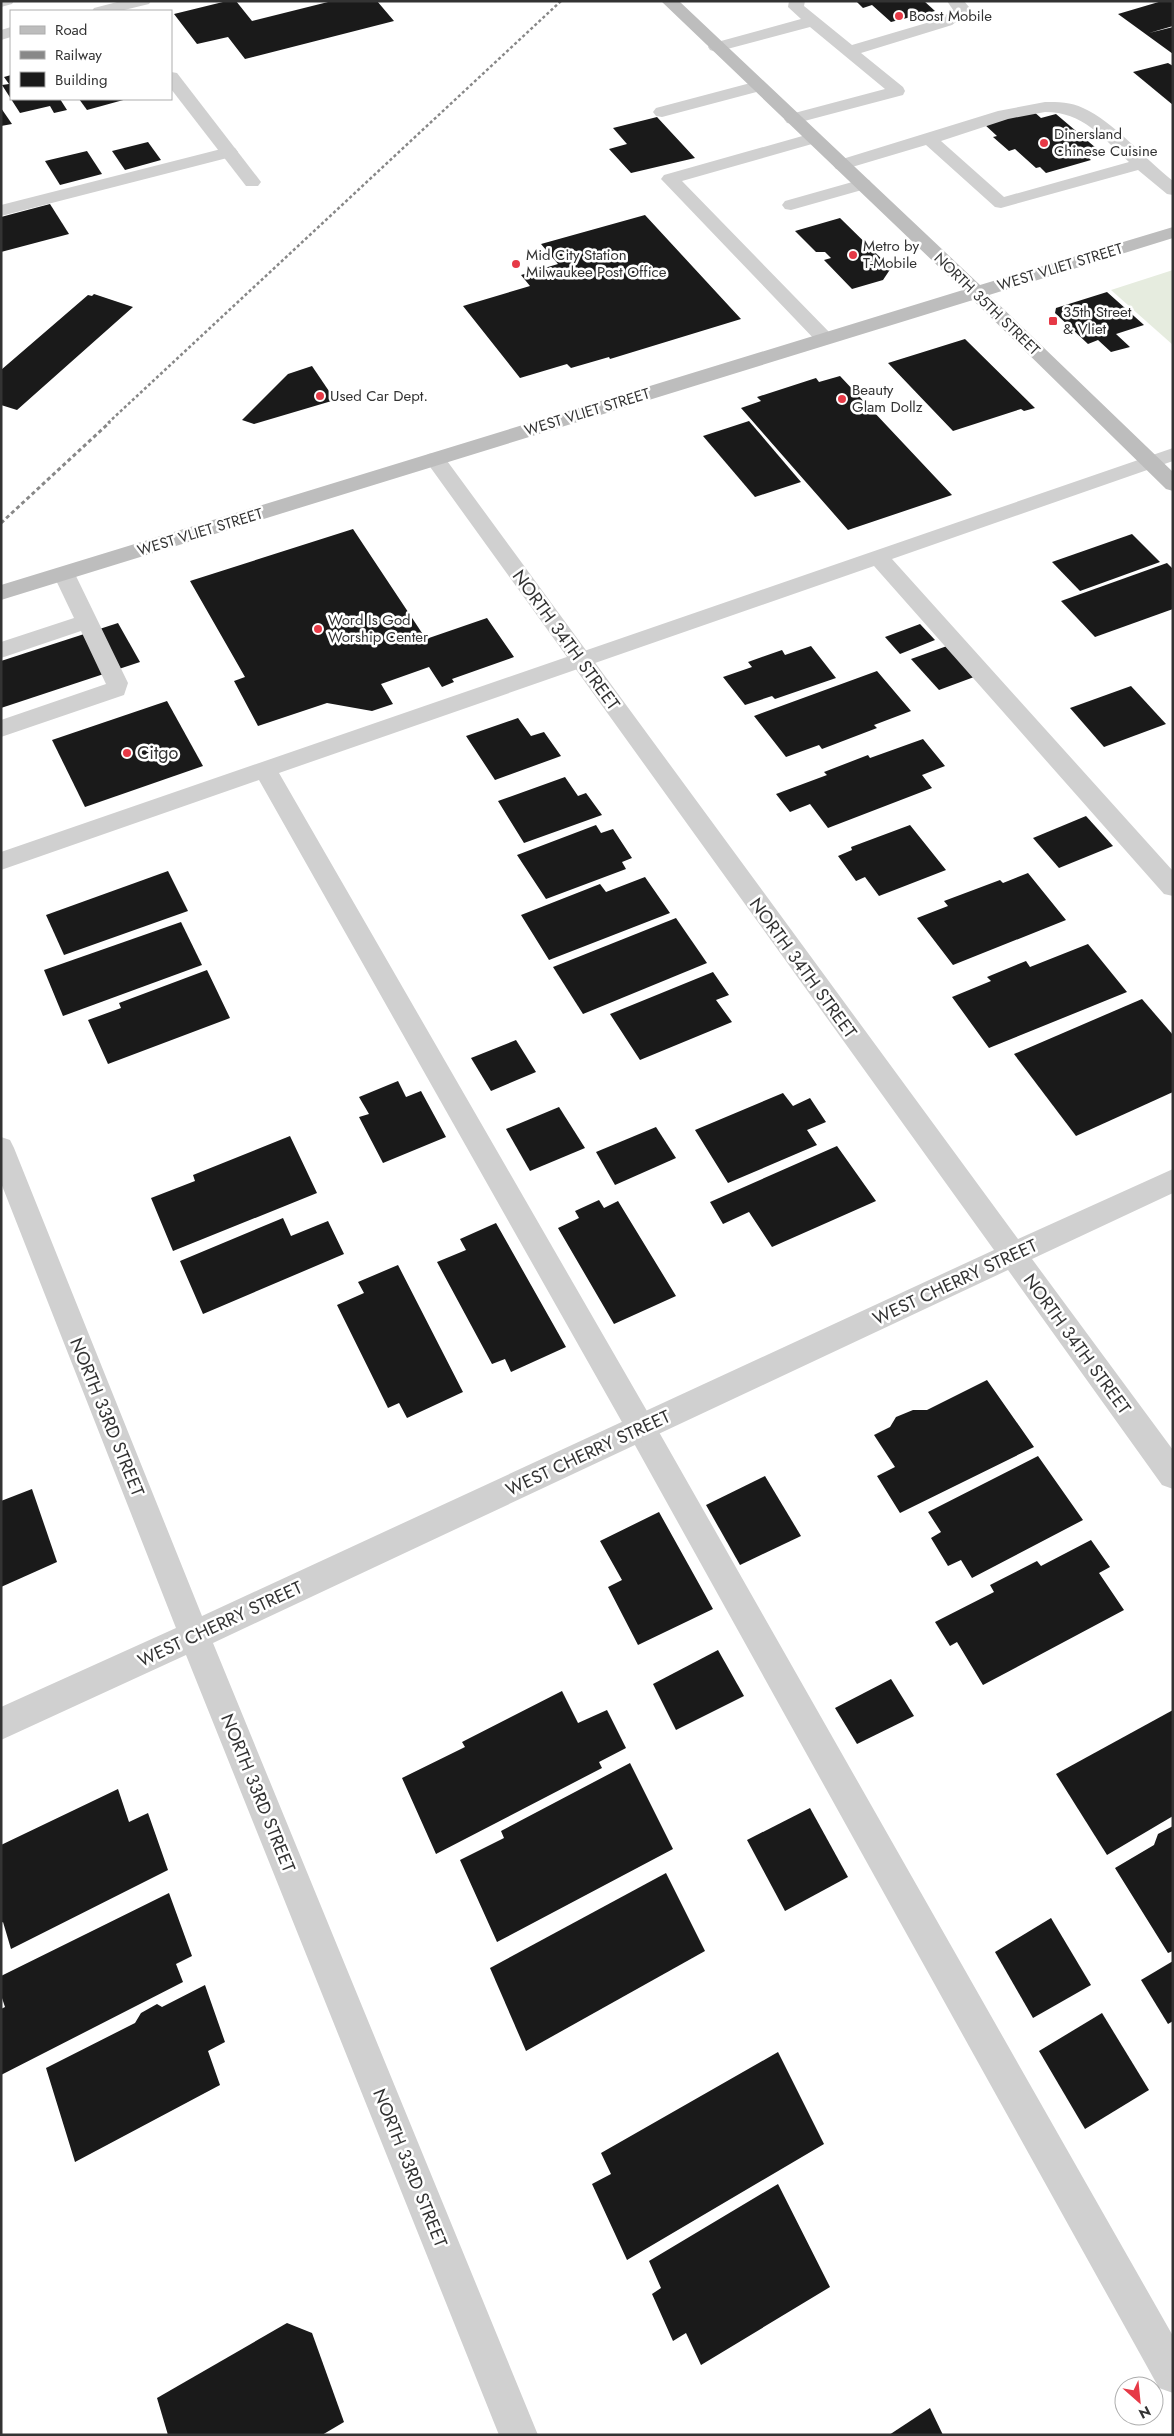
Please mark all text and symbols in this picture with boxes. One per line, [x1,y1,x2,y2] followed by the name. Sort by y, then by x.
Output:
[909,5,992,27] place label: Boost Mobile
[10,10,172,100] legend
[893,10,905,22] marker: Boost Mobile
[55,19,87,41] text: Road
[55,44,102,66] text: Railway
[55,69,107,91] text: Building
[1054,123,1158,162] place label: Dinersland Chinese Cuisine
[1038,137,1050,149] marker: Dinersland Chinese Cuisine
[863,235,919,274] place label: Metro by T-Mobile
[995,237,1125,297] street label: WEST VLIET STREET
[526,244,667,283] place label: Mid City Station Milwaukee Post Office
[929,247,1045,361] street label: NORTH 35TH STREET
[847,249,859,261] marker: Metro by T-Mobile
[510,258,522,270] marker: Mid City Station Milwaukee Post Office
[1063,301,1132,340] place label: 35th Street & Vliet
[1047,315,1059,327] marker: 35th Street & Vliet
[852,379,923,418] place label: Beauty Glam Dollz
[522,382,652,442] street label: WEST VLIET STREET
[330,385,428,407] place label: Used Car Dept.
[314,390,326,402] marker: Used Car Dept.
[836,393,848,405] marker: Beauty Glam Dollz
[135,502,265,562] street label: WEST VLIET STREET
[506,564,626,716] street label: NORTH 34TH STREET
[328,609,429,648] place label: Word Is God Worship Center
[312,623,324,635] marker: Word Is God Worship Center
[137,740,179,766] place label: Citgo
[121,747,133,759] marker: Citgo
[743,892,863,1044] street label: NORTH 34TH STREET
[869,1232,1042,1332] street label: WEST CHERRY STREET
[1017,1268,1137,1420] street label: NORTH 34TH STREET
[63,1334,151,1501] street label: NORTH 33RD STREET
[502,1403,675,1503] street label: WEST CHERRY STREET
[134,1574,307,1674] street label: WEST CHERRY STREET
[214,1710,302,1877] street label: NORTH 33RD STREET
[366,2085,454,2252] street label: NORTH 33RD STREET
[1114,2376,1164,2426] north arrow
[1135,2401,1154,2424] text: N

